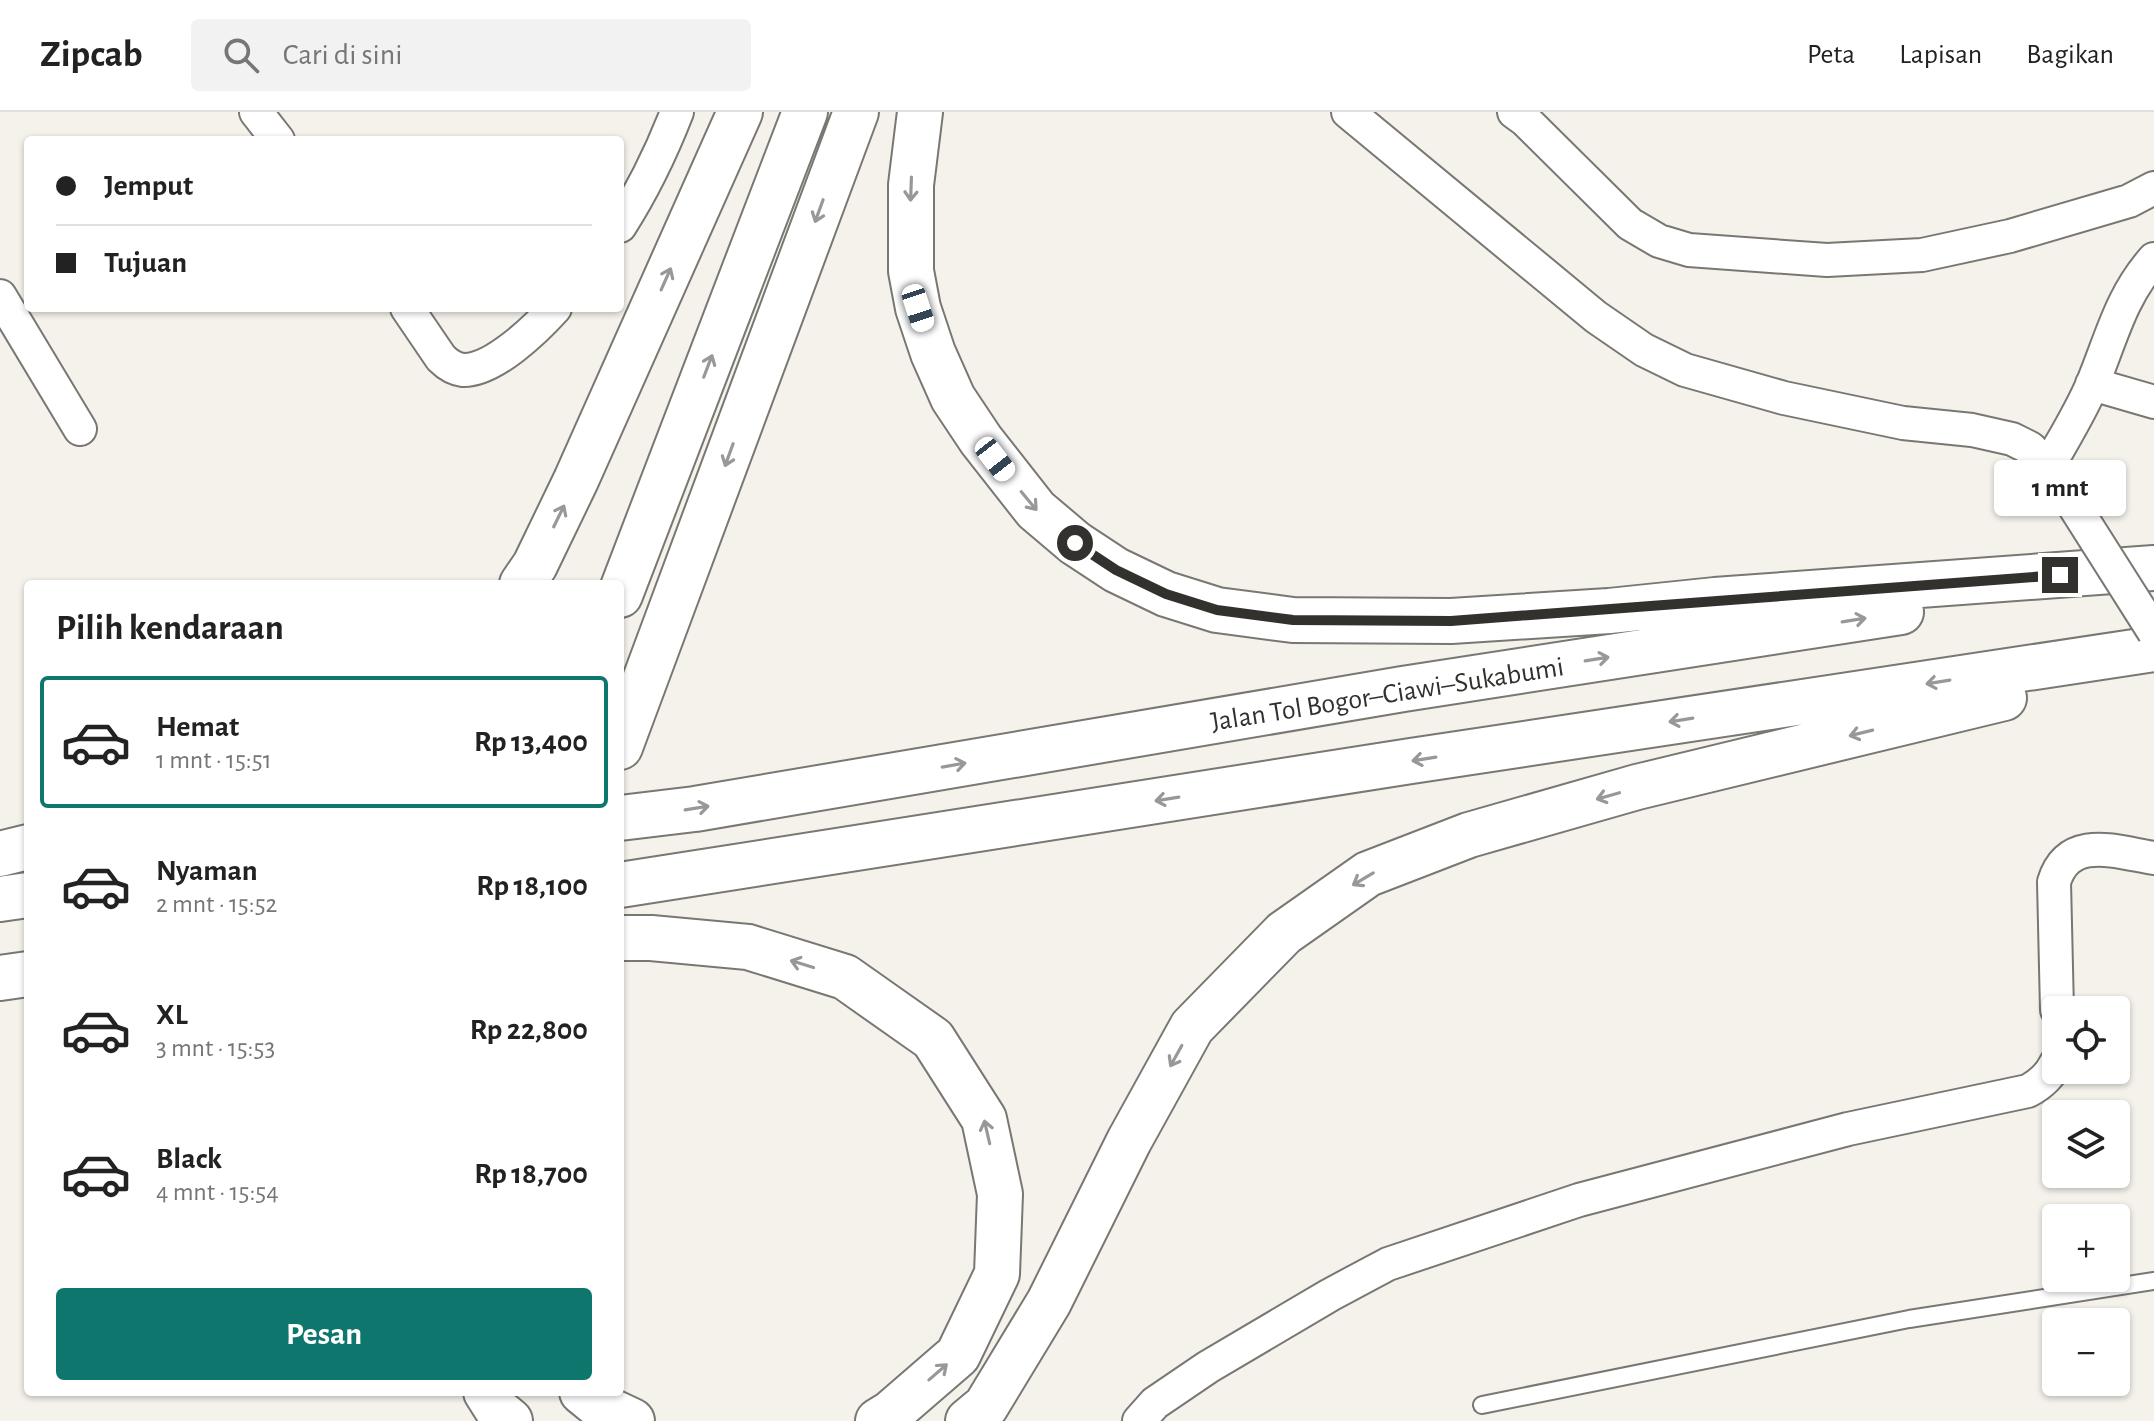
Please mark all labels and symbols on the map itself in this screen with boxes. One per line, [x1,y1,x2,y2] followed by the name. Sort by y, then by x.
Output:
[904,176,919,202] one-way arrow
[811,198,825,223] one-way arrow
[659,267,674,291] one-way arrow
[899,281,937,335] car
[702,354,716,379] one-way arrow
[971,433,1019,485] car
[720,442,735,467] one-way arrow
[1994,459,2126,515] callout: 1 mnt
[1020,490,1038,511] one-way arrow
[552,504,567,528] one-way arrow
[1057,525,1093,561] route start
[2042,557,2078,593] route end
[1841,612,1866,627] one-way arrow
[1584,651,1609,666] one-way arrow
[1209,653,1566,737] street label: Jalan Tol Bogor–Ciawi–Sukabumi
[1926,675,1952,690] one-way arrow
[1669,713,1694,728] one-way arrow
[1848,726,1874,741] one-way arrow
[1412,752,1437,767] one-way arrow
[941,757,966,772] one-way arrow
[1596,789,1622,804] one-way arrow
[1155,792,1181,807] one-way arrow
[684,800,709,815] one-way arrow
[1352,871,1375,887] one-way arrow
[790,956,816,971] one-way arrow
[1168,1044,1184,1067] one-way arrow
[978,1119,993,1145] one-way arrow
[927,1363,948,1381] one-way arrow

